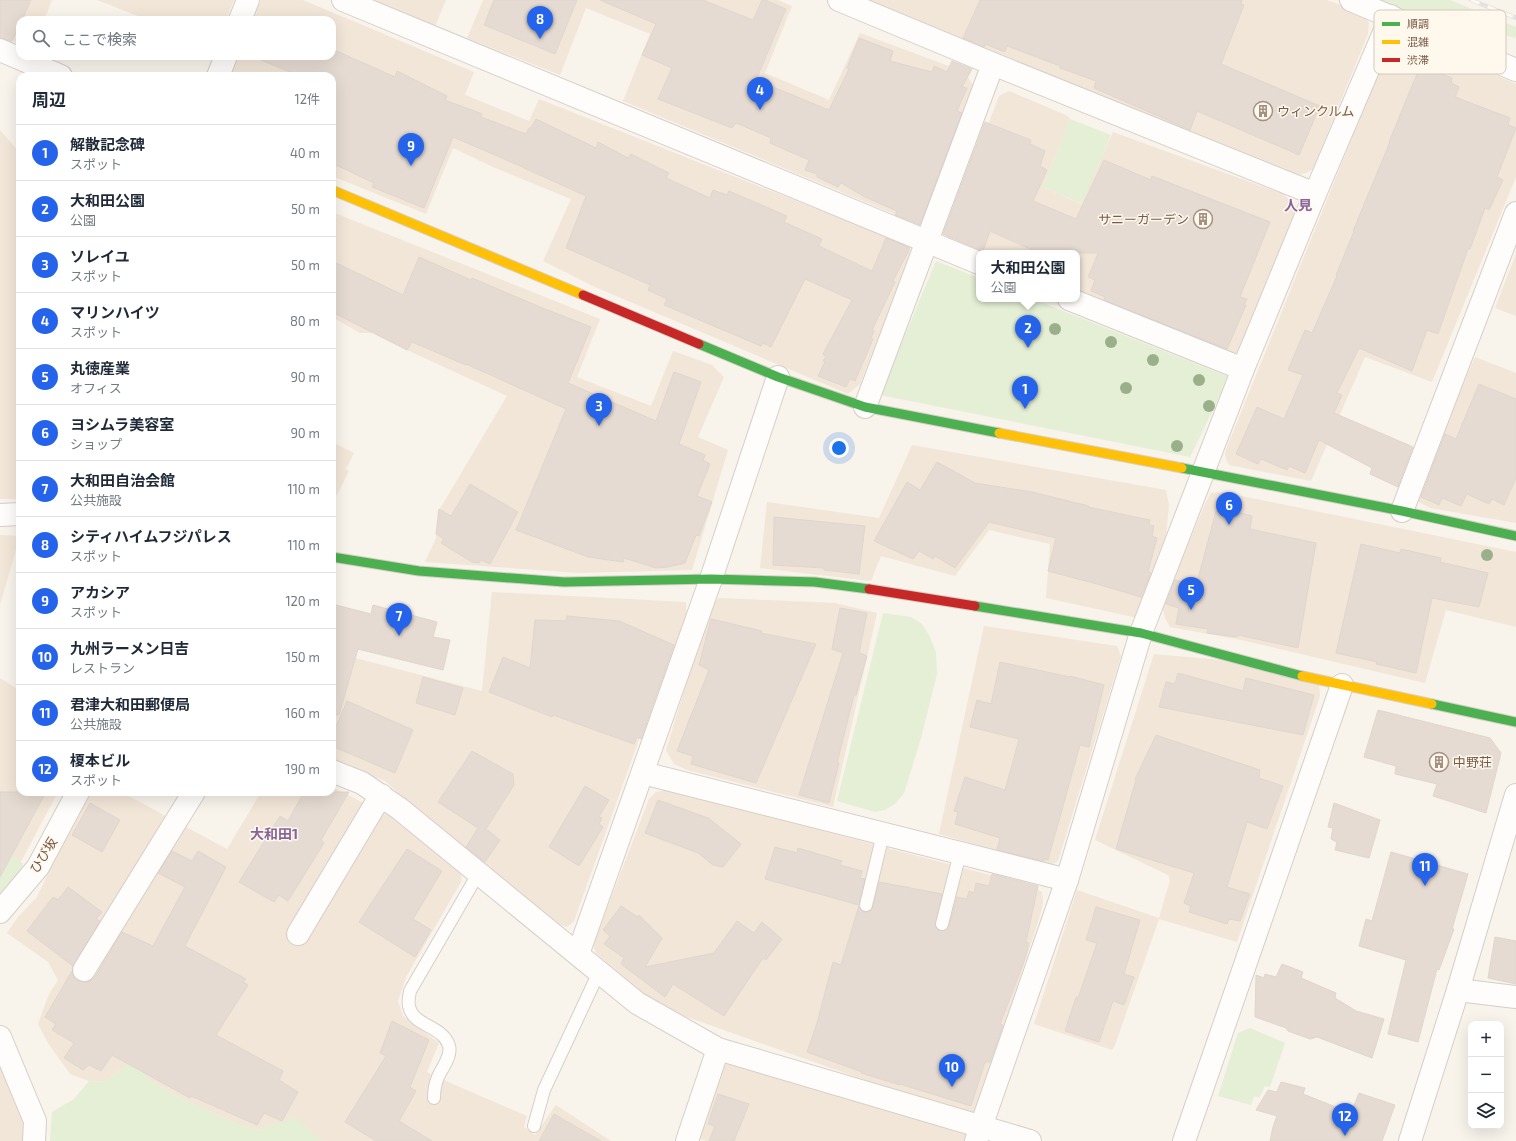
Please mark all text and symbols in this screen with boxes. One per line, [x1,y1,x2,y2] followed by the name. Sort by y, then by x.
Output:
[527,6,553,39] pin: 8
[1374,10,1506,74] legend
[16,16,336,60] search box
[1407,17,1429,30] text: 順調
[30,27,52,49] icon: search
[62,30,137,48] text: ここで検索
[1407,35,1429,48] text: 混雑
[1407,53,1429,66] text: 渋滞
[747,77,773,110] pin: 4
[32,89,66,109] text: 周辺
[295,91,320,107] text: 12件
[1252,100,1274,122] building icon: ウィンクルム
[1277,103,1354,119] place label: ウィンクルム
[398,133,424,166] pin: 9
[70,135,145,153] text: 解散記念碑
[42,145,48,161] text: 1
[290,145,320,161] text: 40 m
[70,156,122,172] text: スポット
[70,191,145,209] text: 大和田公園
[1284,196,1312,213] district label: 人見
[41,201,49,217] text: 2
[291,201,320,217] text: 50 m
[1192,208,1214,230] building icon: サニーガーデン
[1098,211,1189,227] place label: サニーガーデン
[70,212,96,228] text: 公園
[70,247,130,265] text: ソレイユ
[976,250,1080,302] popup
[41,257,49,273] text: 3
[291,257,320,273] text: 50 m
[990,258,1066,276] text: 大和田公園
[70,268,122,284] text: スポット
[990,279,1017,295] text: 公園
[70,303,160,321] text: マリンハイツ
[41,313,49,329] text: 4
[290,313,320,329] text: 80 m
[1015,315,1041,348] pin: 2
[70,324,122,340] text: スポット
[70,359,130,377] text: 丸徳産業
[41,369,49,385] text: 5
[290,369,320,385] text: 90 m
[1012,376,1038,409] pin: 1
[70,380,122,396] text: オフィス
[586,393,612,426] pin: 3
[70,415,174,433] text: ヨシムラ美容室
[41,425,49,441] text: 6
[290,425,320,441] text: 90 m
[70,436,122,452] text: ショップ
[829,438,849,458] your location
[70,471,175,489] text: 大和田自治会館
[42,481,48,497] text: 7
[288,481,320,497] text: 110 m
[70,492,122,508] text: 公共施設
[1216,492,1242,525] pin: 6
[70,527,232,545] text: シティハイムフジパレス
[41,537,49,553] text: 8
[288,537,320,553] text: 110 m
[70,548,122,564] text: スポット
[1178,577,1204,610] pin: 5
[70,583,130,601] text: アカシア
[41,593,49,609] text: 9
[285,593,320,609] text: 120 m
[386,603,412,636] pin: 7
[70,604,122,620] text: スポット
[70,639,189,657] text: 九州ラーメン日吉
[38,649,52,665] text: 10
[286,649,320,665] text: 150 m
[70,660,135,676] text: レストラン
[70,695,190,713] text: 君津大和田郵便局
[39,705,51,721] text: 11
[285,705,320,721] text: 160 m
[70,716,122,732] text: 公共施設
[70,751,130,769] text: 榎本ビル
[1428,751,1450,773] building icon: 中野荘
[1453,754,1492,770] place label: 中野荘
[38,761,52,777] text: 12
[285,761,320,777] text: 190 m
[70,772,122,788] text: スポット
[250,825,298,842] district label: 大和田1
[26,834,60,876] street label: ひび坂
[1412,853,1438,886] pin: 11
[1468,1021,1504,1129] map controls
[1468,1021,1504,1057] button: +
[939,1054,965,1087] pin: 10
[1468,1057,1504,1093] button: −
[1468,1093,1504,1129] button: layers
[1332,1103,1358,1136] pin: 12

